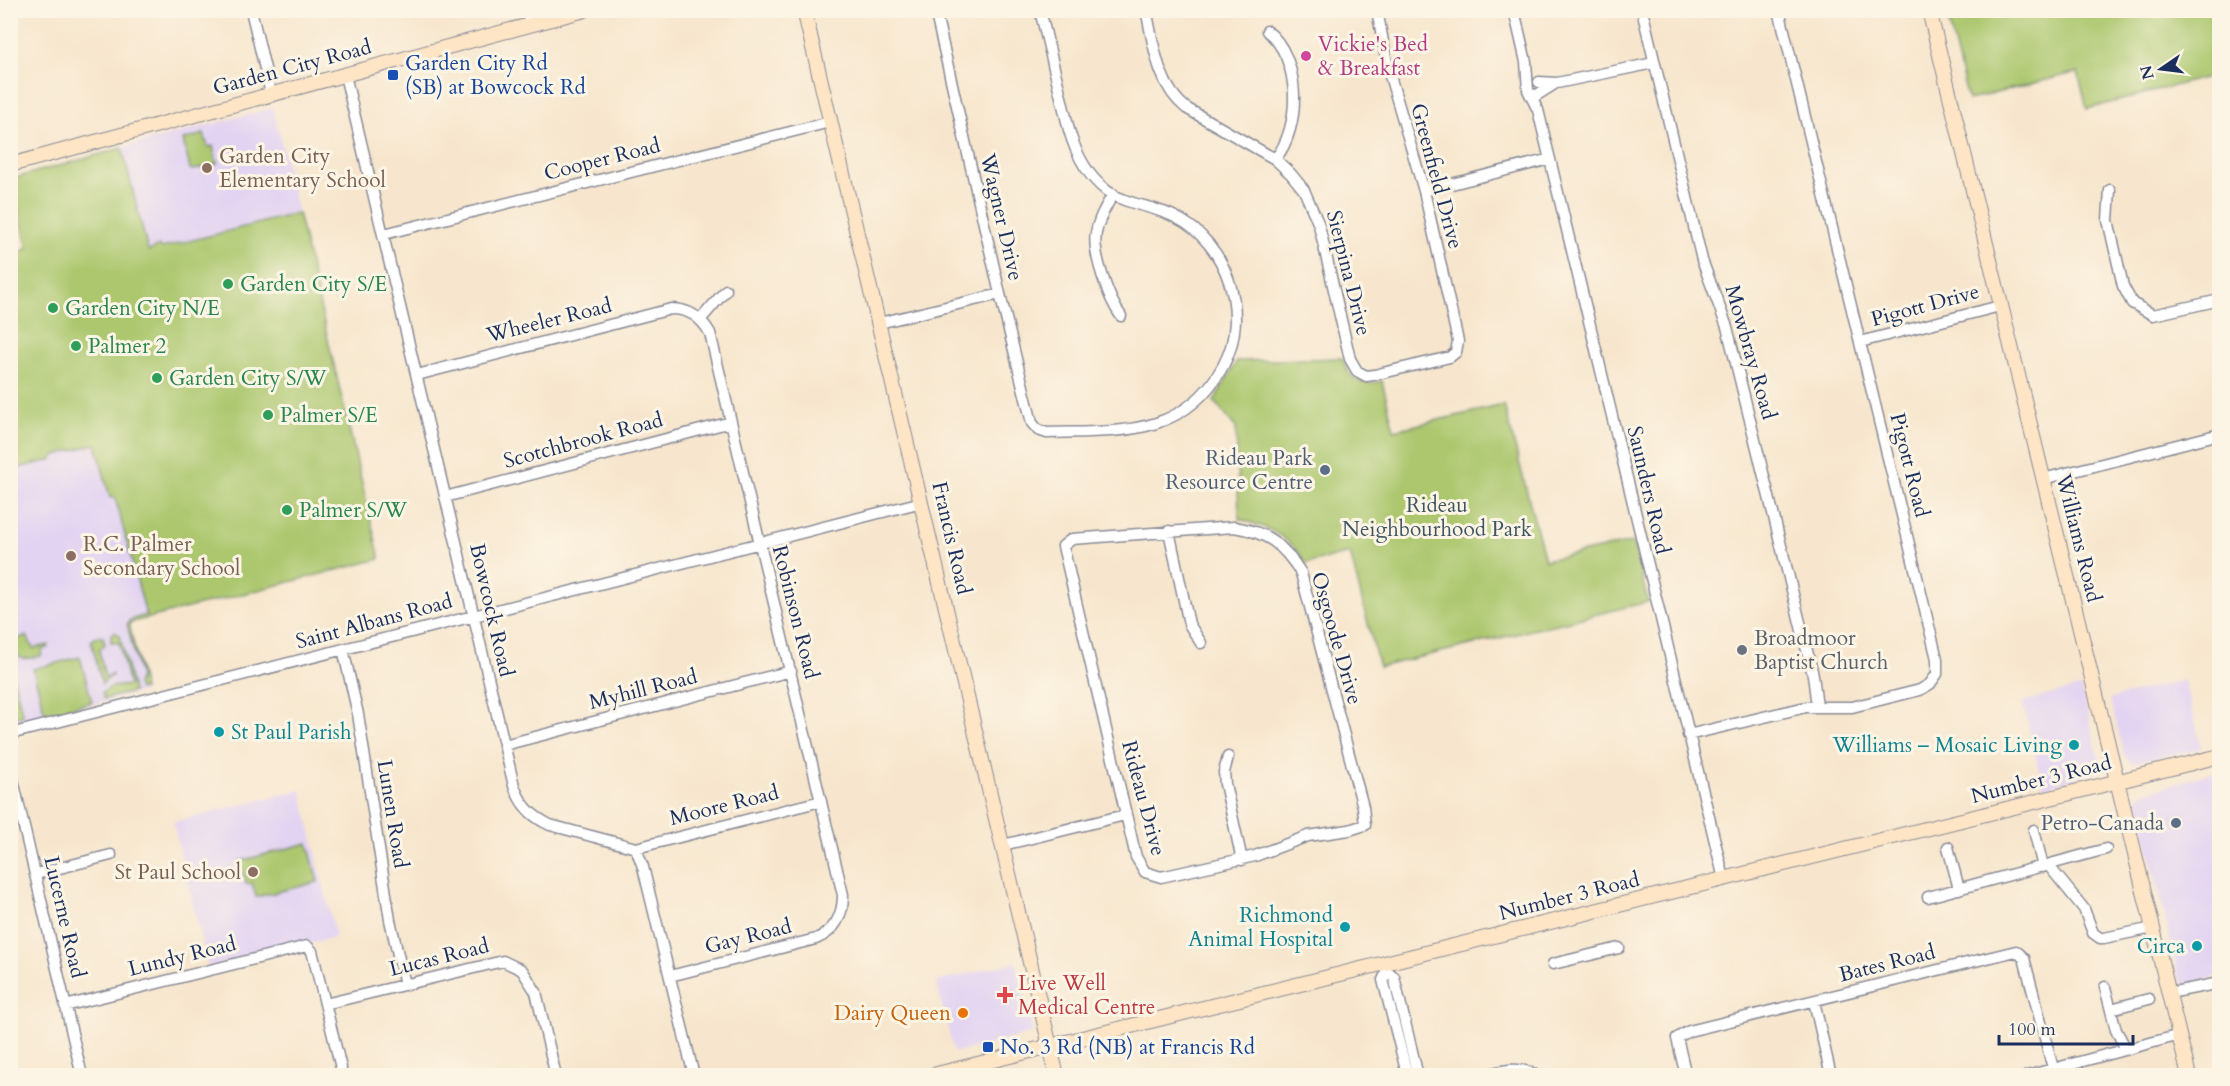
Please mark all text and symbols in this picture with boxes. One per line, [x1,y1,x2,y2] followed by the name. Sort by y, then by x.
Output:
[1318,30,1428,83] place label: Vickie's Bed & Breakfast
[210,32,375,103] street label: Garden City Road
[2131,39,2191,99] north arrow
[405,49,586,102] place label: Garden City Rd (SB) at Bowcock Rd
[1299,49,1313,63] marker: Vickie's Bed & Breakfast
[2135,63,2160,82] text: N
[386,68,400,82] marker: Garden City Rd (SB) at Bowcock Rd
[1403,100,1470,252] street label: Greenfield Drive
[541,131,663,188] street label: Cooper Road
[219,142,386,195] place label: Garden City Elementary School
[973,150,1030,284] street label: Wagner Drive
[200,161,214,175] marker: Garden City Elementary School
[1319,207,1378,339] street label: Sierpina Drive
[240,270,387,299] place label: Garden City S/E
[221,277,235,291] marker: Garden City S/E
[1868,277,1983,334] street label: Pigott Drive
[1717,281,1784,423] street label: Mowbray Road
[482,291,615,350] street label: Wheeler Road
[65,294,220,323] place label: Garden City N/E
[46,301,60,315] marker: Garden City N/E
[88,332,166,361] place label: Palmer 2
[69,339,83,353] marker: Palmer 2
[169,364,327,393] place label: Garden City S/W
[150,371,164,385] marker: Garden City S/W
[280,401,378,430] place label: Palmer S/E
[500,405,666,476] street label: Scotchbrook Road
[261,408,275,422] marker: Palmer S/E
[1883,410,1936,520] street label: Pigott Road
[1620,423,1677,557] street label: Saunders Road
[1165,444,1314,497] place label: Rideau Park Resource Centre
[1318,463,1332,477] marker: Rideau Park Resource Centre
[2048,470,2108,605] street label: Williams Road
[924,479,979,597] street label: Francis Road
[1342,491,1533,544] park label: Rideau Neighbourhood Park
[299,496,408,525] place label: Palmer S/W
[280,503,294,517] marker: Palmer S/W
[83,530,240,583] place label: R.C. Palmer Secondary School
[462,541,521,680] street label: Bowcock Road
[765,542,826,682] street label: Robinson Road
[64,549,78,563] marker: R.C. Palmer Secondary School
[1304,568,1369,708] street label: Osgoode Drive
[293,587,456,656] street label: Saint Albans Road
[1754,624,1889,677] place label: Broadmoor Baptist Church
[1735,643,1749,657] marker: Broadmoor Baptist Church
[586,662,700,717] street label: Myhill Road
[231,718,352,747] place label: St Paul Parish
[212,725,226,739] marker: St Paul Parish
[1831,731,2062,760] place label: Williams – Mosaic Living
[1114,737,1173,859] street label: Rideau Drive
[2067,738,2081,752] marker: Williams – Mosaic Living
[1968,748,2114,811] street label: Number 3 Road
[370,758,415,870] street label: Lunen Road
[667,778,782,833] street label: Moore Road
[2041,809,2164,838] place label: Petro-Canada
[2169,816,2183,830] marker: Petro-Canada
[36,853,93,981] street label: Lucerne Road
[115,858,241,887] place label: St Paul School
[246,865,260,879] marker: St Paul School
[1496,865,1642,928] street label: Number 3 Road
[1188,901,1333,954] place label: Richmond Animal Hospital
[702,912,795,961] street label: Gay Road
[1338,920,1352,934] marker: Richmond Animal Hospital
[125,929,239,984] street label: Lundy Road
[386,931,492,984] street label: Lucas Road
[2137,932,2185,961] place label: Circa
[1836,938,1938,989] street label: Bates Road
[2190,939,2204,953] marker: Circa
[1018,969,1155,1022] place label: Live Well Medical Centre
[996,986,1014,1004] marker: Live Well Medical Centre
[834,999,951,1028] place label: Dairy Queen
[956,1006,970,1020] marker: Dairy Queen
[1999,1008,2132,1046] scale bar
[2008,1017,2056,1042] text: 100 m
[1000,1033,1255,1062] place label: No. 3 Rd (NB) at Francis Rd
[981,1040,995,1054] marker: No. 3 Rd (NB) at Francis Rd

